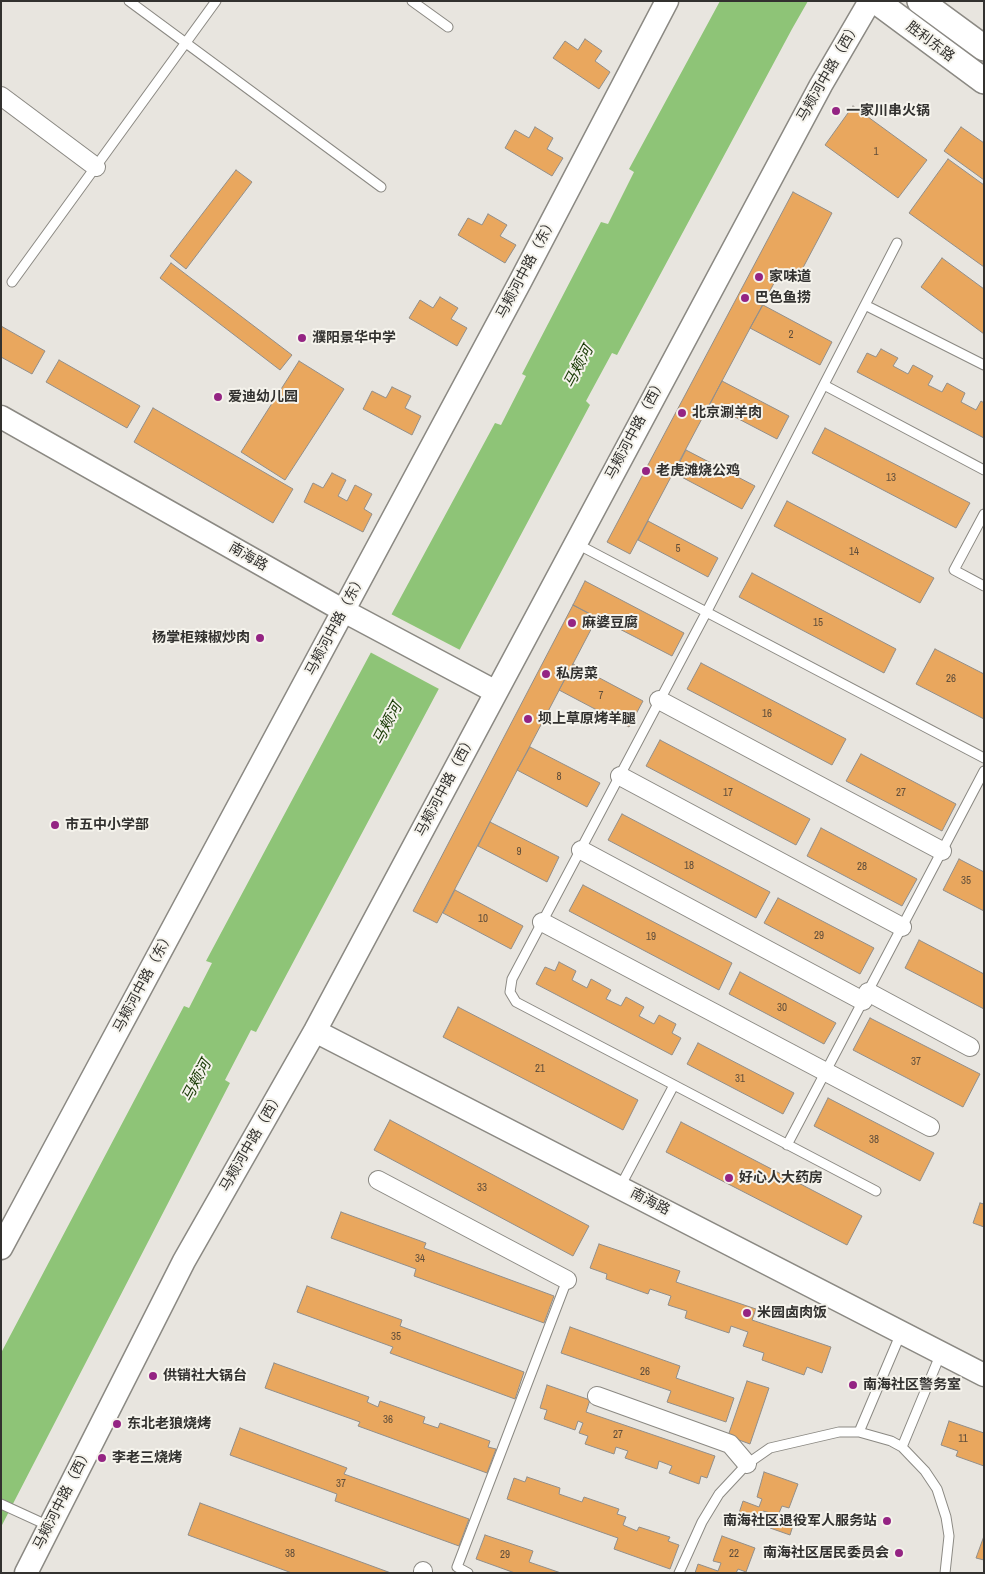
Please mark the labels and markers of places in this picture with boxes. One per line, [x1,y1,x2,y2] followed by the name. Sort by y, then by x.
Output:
[846,103,930,119] place label: 一家川串火锅
[830,105,842,117] marker: 一家川串火锅
[769,269,811,285] place label: 家味道
[753,271,765,283] marker: 家味道
[755,290,811,306] place label: 巴色鱼捞
[739,292,751,304] marker: 巴色鱼捞
[312,330,396,346] place label: 濮阳景华中学
[296,332,308,344] marker: 濮阳景华中学
[228,389,298,405] place label: 爱迪幼儿园
[212,391,224,403] marker: 爱迪幼儿园
[692,405,762,421] place label: 北京涮羊肉
[676,407,688,419] marker: 北京涮羊肉
[656,463,740,479] place label: 老虎滩烧公鸡
[640,465,652,477] marker: 老虎滩烧公鸡
[582,615,638,631] place label: 麻婆豆腐
[566,617,578,629] marker: 麻婆豆腐
[152,630,250,646] place label: 杨掌柜辣椒炒肉
[254,632,266,644] marker: 杨掌柜辣椒炒肉
[556,666,598,682] place label: 私房菜
[540,668,552,680] marker: 私房菜
[538,711,636,727] place label: 坝上草原烤羊腿
[522,713,534,725] marker: 坝上草原烤羊腿
[65,817,149,833] place label: 市五中小学部
[49,819,61,831] marker: 市五中小学部
[739,1170,823,1186] place label: 好心人大药房
[723,1172,735,1184] marker: 好心人大药房
[757,1305,827,1321] place label: 米园卤肉饭
[741,1307,753,1319] marker: 米园卤肉饭
[163,1368,247,1384] place label: 供销社大锅台
[147,1370,159,1382] marker: 供销社大锅台
[863,1377,961,1393] place label: 南海社区警务室
[847,1379,859,1391] marker: 南海社区警务室
[127,1416,211,1432] place label: 东北老狼烧烤
[111,1418,123,1430] marker: 东北老狼烧烤
[112,1450,182,1466] place label: 李老三烧烤
[96,1452,108,1464] marker: 李老三烧烤
[723,1513,877,1529] place label: 南海社区退役军人服务站
[881,1515,893,1527] marker: 南海社区退役军人服务站
[763,1545,889,1561] place label: 南海社区居民委员会
[893,1547,905,1559] marker: 南海社区居民委员会

